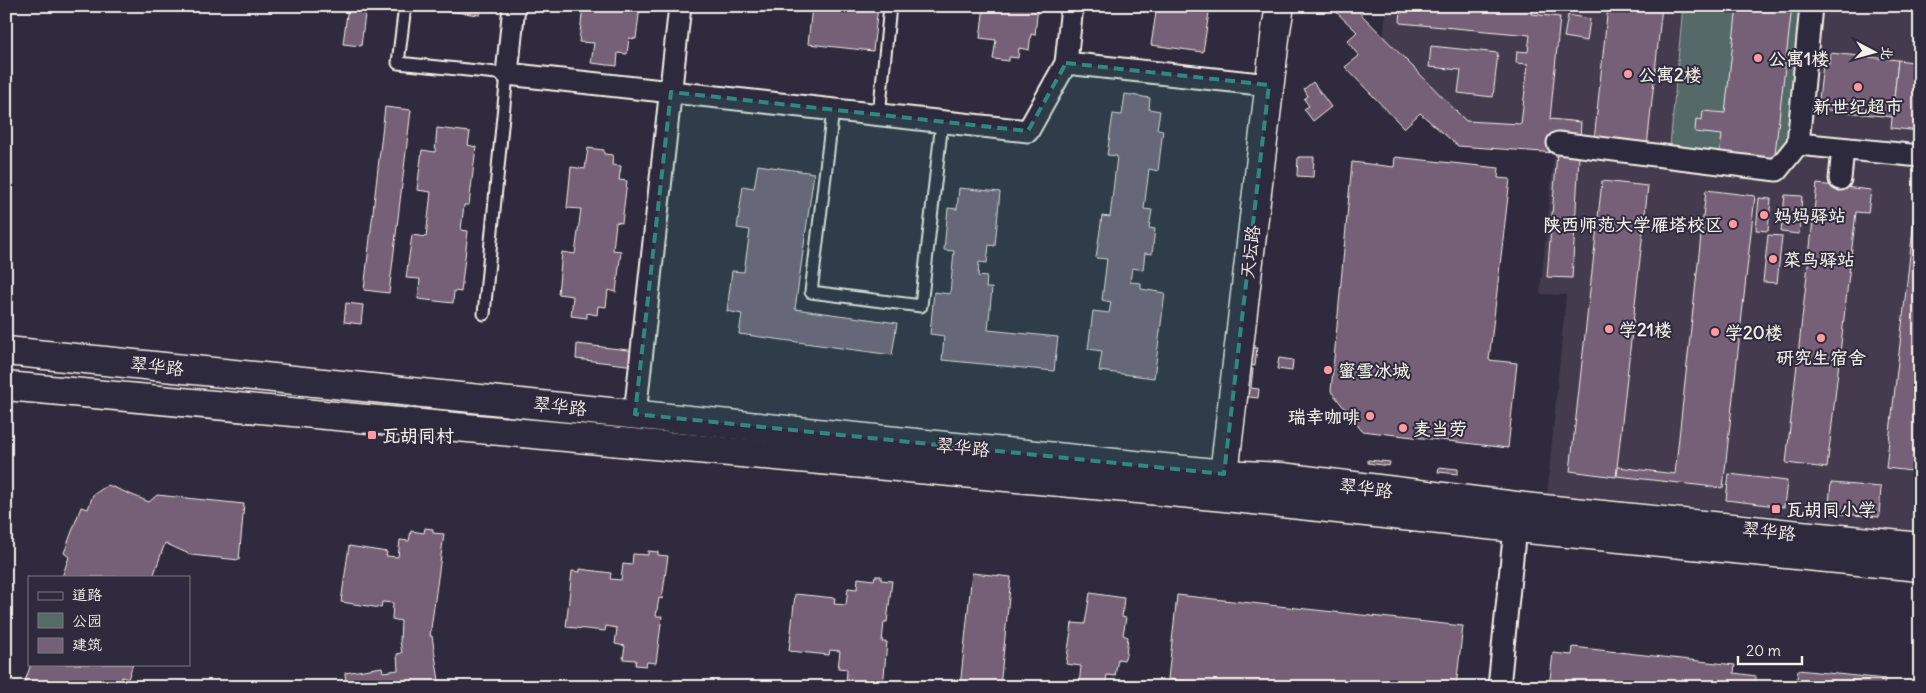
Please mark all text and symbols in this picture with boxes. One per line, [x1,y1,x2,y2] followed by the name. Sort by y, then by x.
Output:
[1848,28,1898,78] north arrow
[1877,45,1897,61] text: 北
[1768,47,1829,70] place label: 公寓1楼
[1752,52,1764,64] marker: 公寓1楼
[1638,63,1702,86] place label: 公寓2楼
[1622,68,1634,80] marker: 公寓2楼
[1852,81,1864,93] marker: 新世纪超市
[1813,95,1903,118] place label: 新世纪超市
[1774,204,1846,227] place label: 妈妈驿站
[1758,209,1770,221] marker: 妈妈驿站
[1543,213,1723,236] place label: 陕西师范大学雁塔校区
[1727,218,1739,230] marker: 陕西师范大学雁塔校区
[1235,224,1265,280] street label: 天坛路
[1783,248,1855,271] place label: 菜鸟驿站
[1767,253,1779,265] marker: 菜鸟驿站
[1619,318,1672,341] place label: 学21楼
[1725,321,1783,344] place label: 学20楼
[1603,323,1615,335] marker: 学21楼
[1709,326,1721,338] marker: 学20楼
[1815,332,1827,344] marker: 研究生宿舍
[1776,346,1866,369] place label: 研究生宿舍
[129,352,185,380] street label: 翠华路
[1338,359,1410,382] place label: 蜜雪冰城
[1322,364,1334,376] marker: 蜜雪冰城
[532,392,588,420] street label: 翠华路
[1288,405,1360,428] place label: 瑞幸咖啡
[1364,410,1376,422] marker: 瑞幸咖啡
[1413,417,1467,440] place label: 麦当劳
[1397,422,1409,434] marker: 麦当劳
[382,424,454,447] place label: 瓦胡同村
[366,429,378,441] marker: 瓦胡同村
[935,433,991,461] street label: 翠华路
[1338,473,1394,503] street label: 翠华路
[1786,498,1876,521] place label: 瓦胡同小学
[1770,503,1782,515] marker: 瓦胡同小学
[1741,517,1797,545] street label: 翠华路
[28,576,190,666] legend
[72,585,102,604] text: 道路
[72,611,102,630] text: 公园
[1738,633,1802,665] scale bar
[72,635,102,654] text: 建筑
[1746,641,1781,660] text: 20 m

